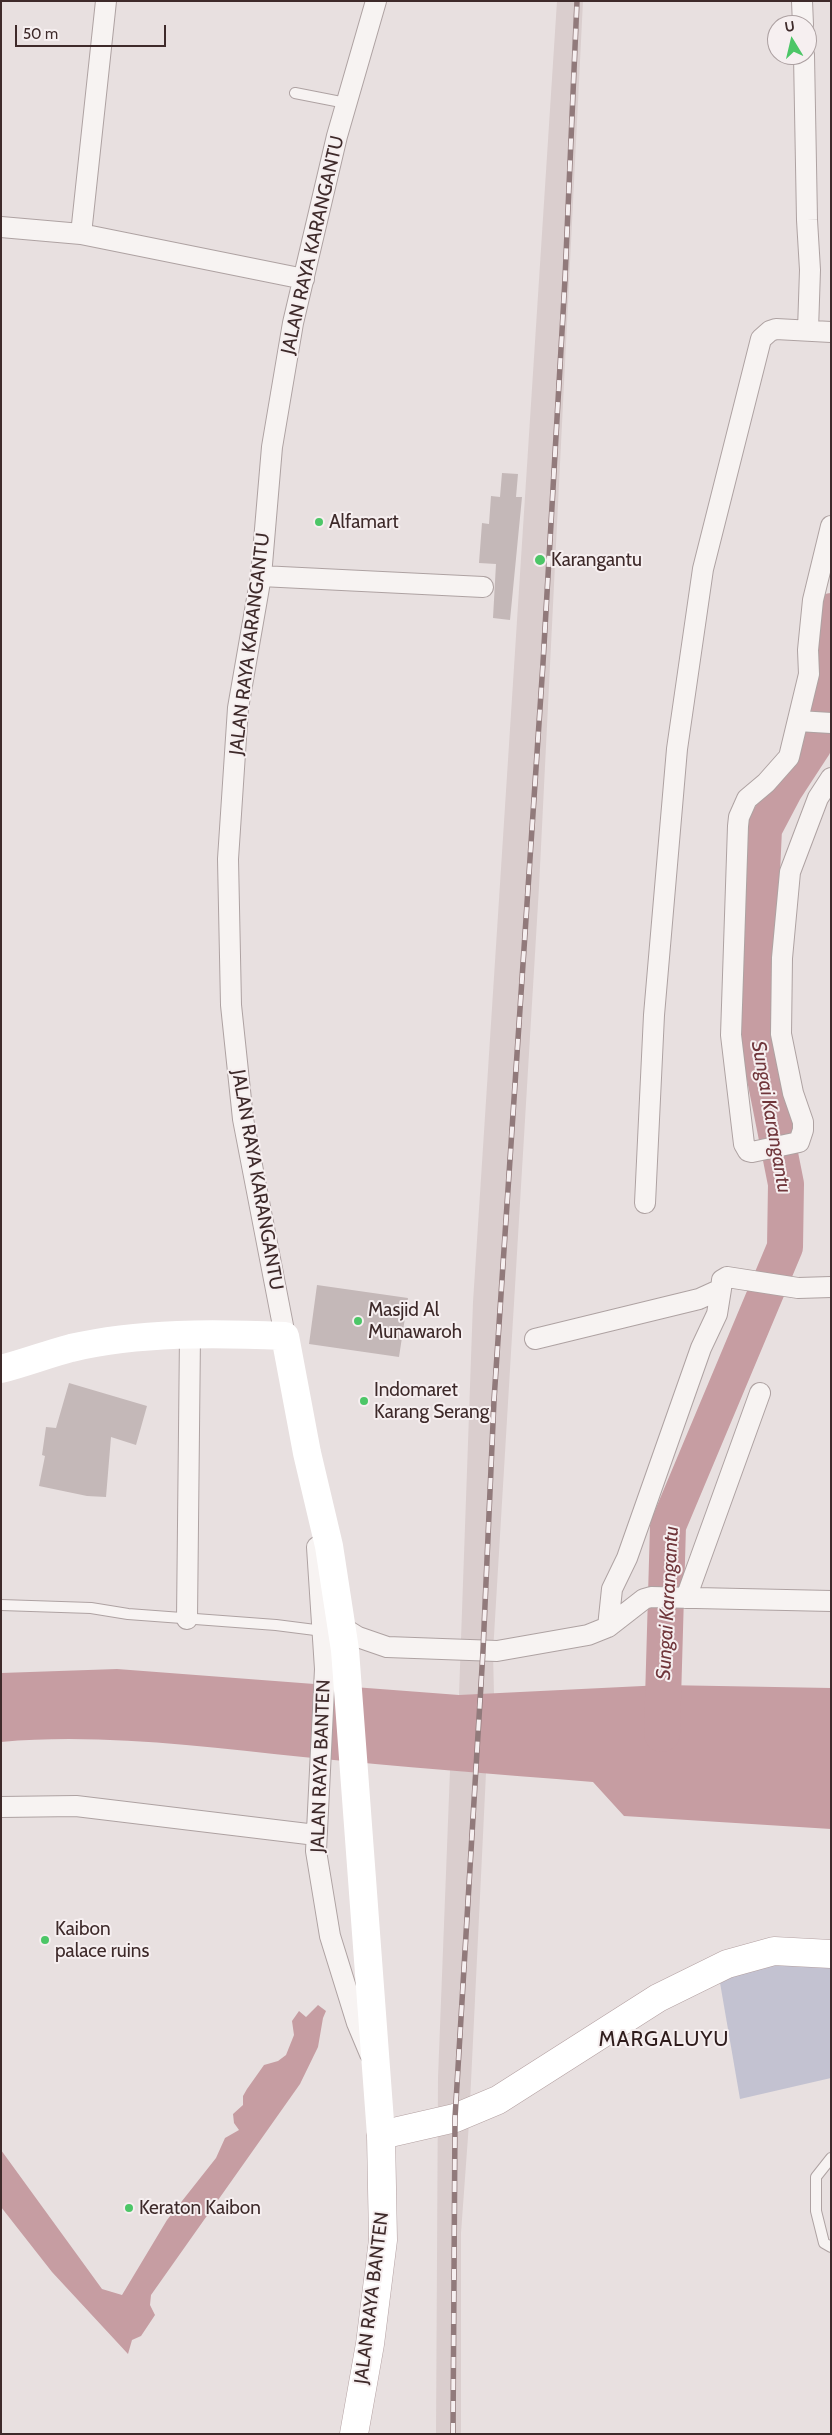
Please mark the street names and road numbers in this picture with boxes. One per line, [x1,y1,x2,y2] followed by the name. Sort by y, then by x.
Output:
[277,133,349,357] street label: JALAN RAYA KARANGANTU
[225,532,275,756] street label: JALAN RAYA KARANGANTU
[226,1068,288,1292] street label: JALAN RAYA KARANGANTU
[307,1679,335,1853] street label: JALAN RAYA BANTEN
[350,2211,394,2385] street label: JALAN RAYA BANTEN

